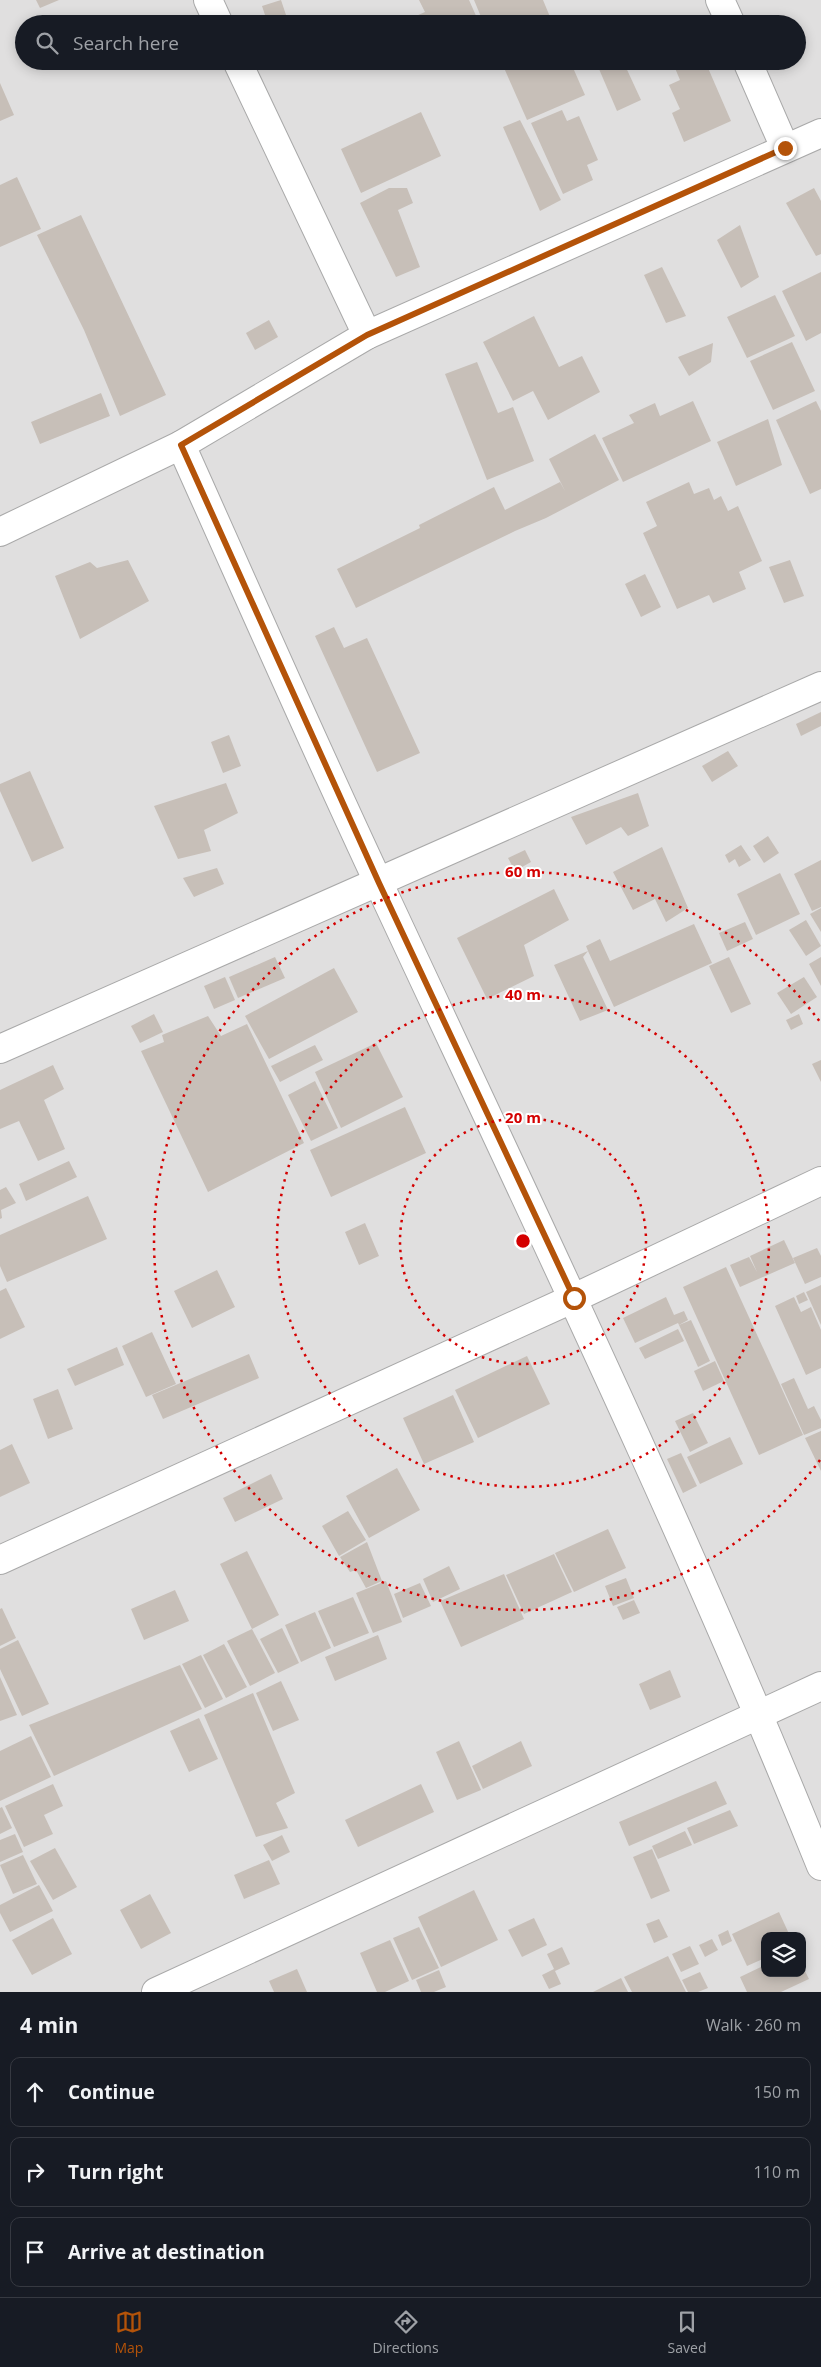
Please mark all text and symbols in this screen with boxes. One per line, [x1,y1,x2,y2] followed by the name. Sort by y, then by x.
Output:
[15,15,806,70] search box
[33,29,61,57] icon: search
[73,30,179,56] text: Search here
[774,137,797,160] route end
[505,861,541,881] text: 60 m
[505,984,541,1004] text: 40 m
[505,1107,541,1127] text: 20 m
[514,1232,532,1250] centre of rings
[563,1287,586,1310] route start
[761,1932,806,1977] map controls
[761,1932,806,1977] button: layers
[20,2011,78,2039] text: 4 min
[706,2014,801,2036] text: Walk · 260 m
[21,2078,49,2106] icon: ahead
[68,2079,155,2105] text: Continue
[754,2081,800,2103] text: 150 m
[21,2158,49,2186] icon: right
[68,2159,163,2185] text: Turn right
[754,2161,800,2183] text: 110 m
[21,2238,49,2266] icon: arrive
[68,2239,265,2265] text: Arrive at destination
[114,2308,143,2357] tab: Map
[372,2308,439,2357] tab: Directions
[668,2308,706,2357] tab: Saved

